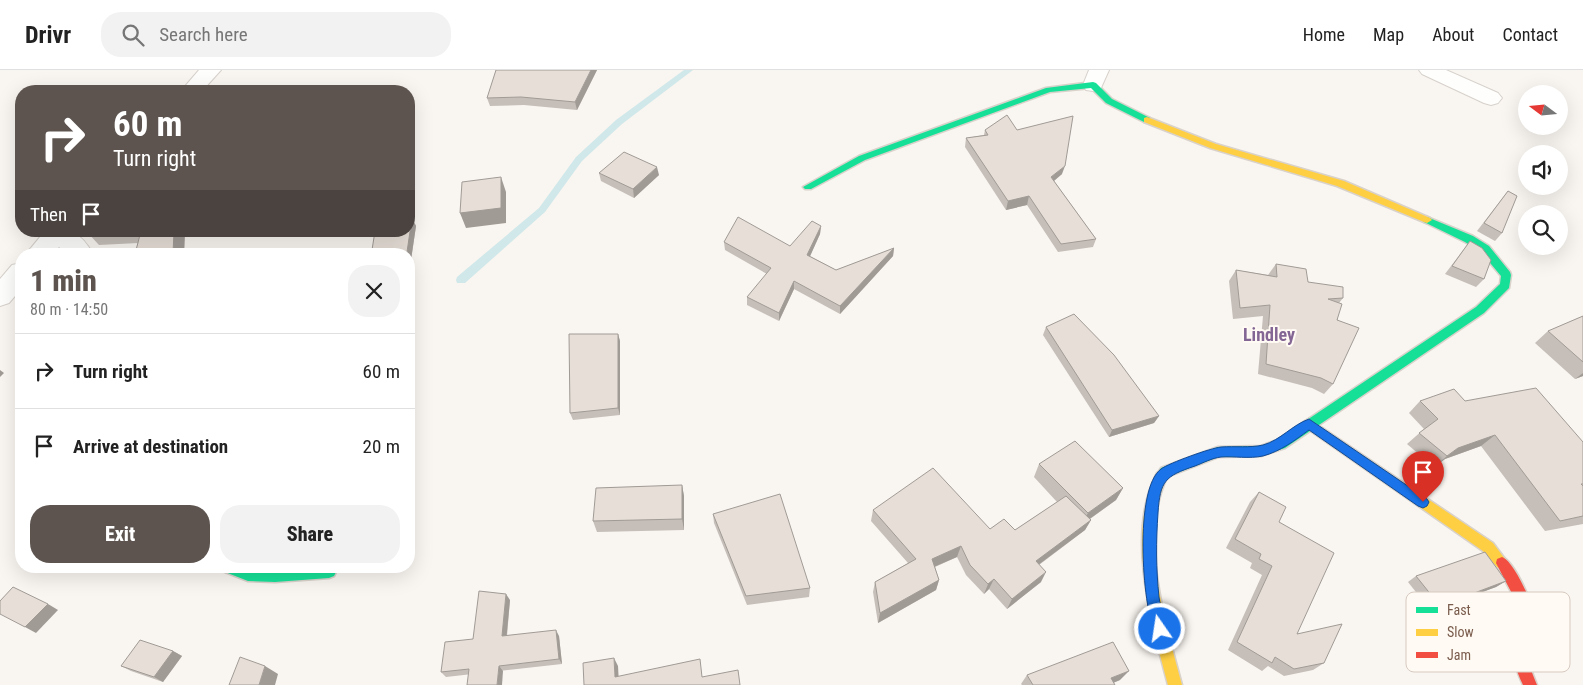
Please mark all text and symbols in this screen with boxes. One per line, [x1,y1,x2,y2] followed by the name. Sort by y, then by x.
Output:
[101,12,451,57] search box
[25,21,71,49] text: Drivr
[119,21,147,49] icon: search
[159,23,248,46] text: Search here
[1303,24,1345,45] text: Home
[1373,24,1404,45] text: Map
[1432,24,1474,45] text: About
[1502,24,1558,45] text: Contact
[1518,85,1568,135] north arrow
[1518,85,1568,255] map controls
[113,104,182,145] text: 60 m
[30,105,95,170] icon: right
[1518,145,1568,195] button: sound
[113,146,196,171] text: Turn right
[77,200,105,228] icon: arrive
[30,203,67,226] text: Then
[1518,205,1568,255] button: search
[30,263,97,298] text: 1 min
[348,265,400,317] button: close
[30,300,108,319] text: 80 m · 14:50
[1243,324,1295,345] district label: Lindley
[30,357,58,385] icon: right
[73,360,148,383] text: Turn right
[363,360,400,383] text: 60 m
[30,432,58,460] icon: arrive
[73,435,228,458] text: Arrive at destination
[363,435,400,458] text: 20 m
[1402,451,1444,502] pin
[1409,458,1437,486] icon: arrive
[30,505,210,563] button: Exit
[220,505,400,563] button: Share
[1406,592,1570,672] legend
[1133,602,1185,654] position arrow
[1447,602,1471,618] text: Fast
[1447,624,1474,640] text: Slow
[1447,647,1471,663] text: Jam

